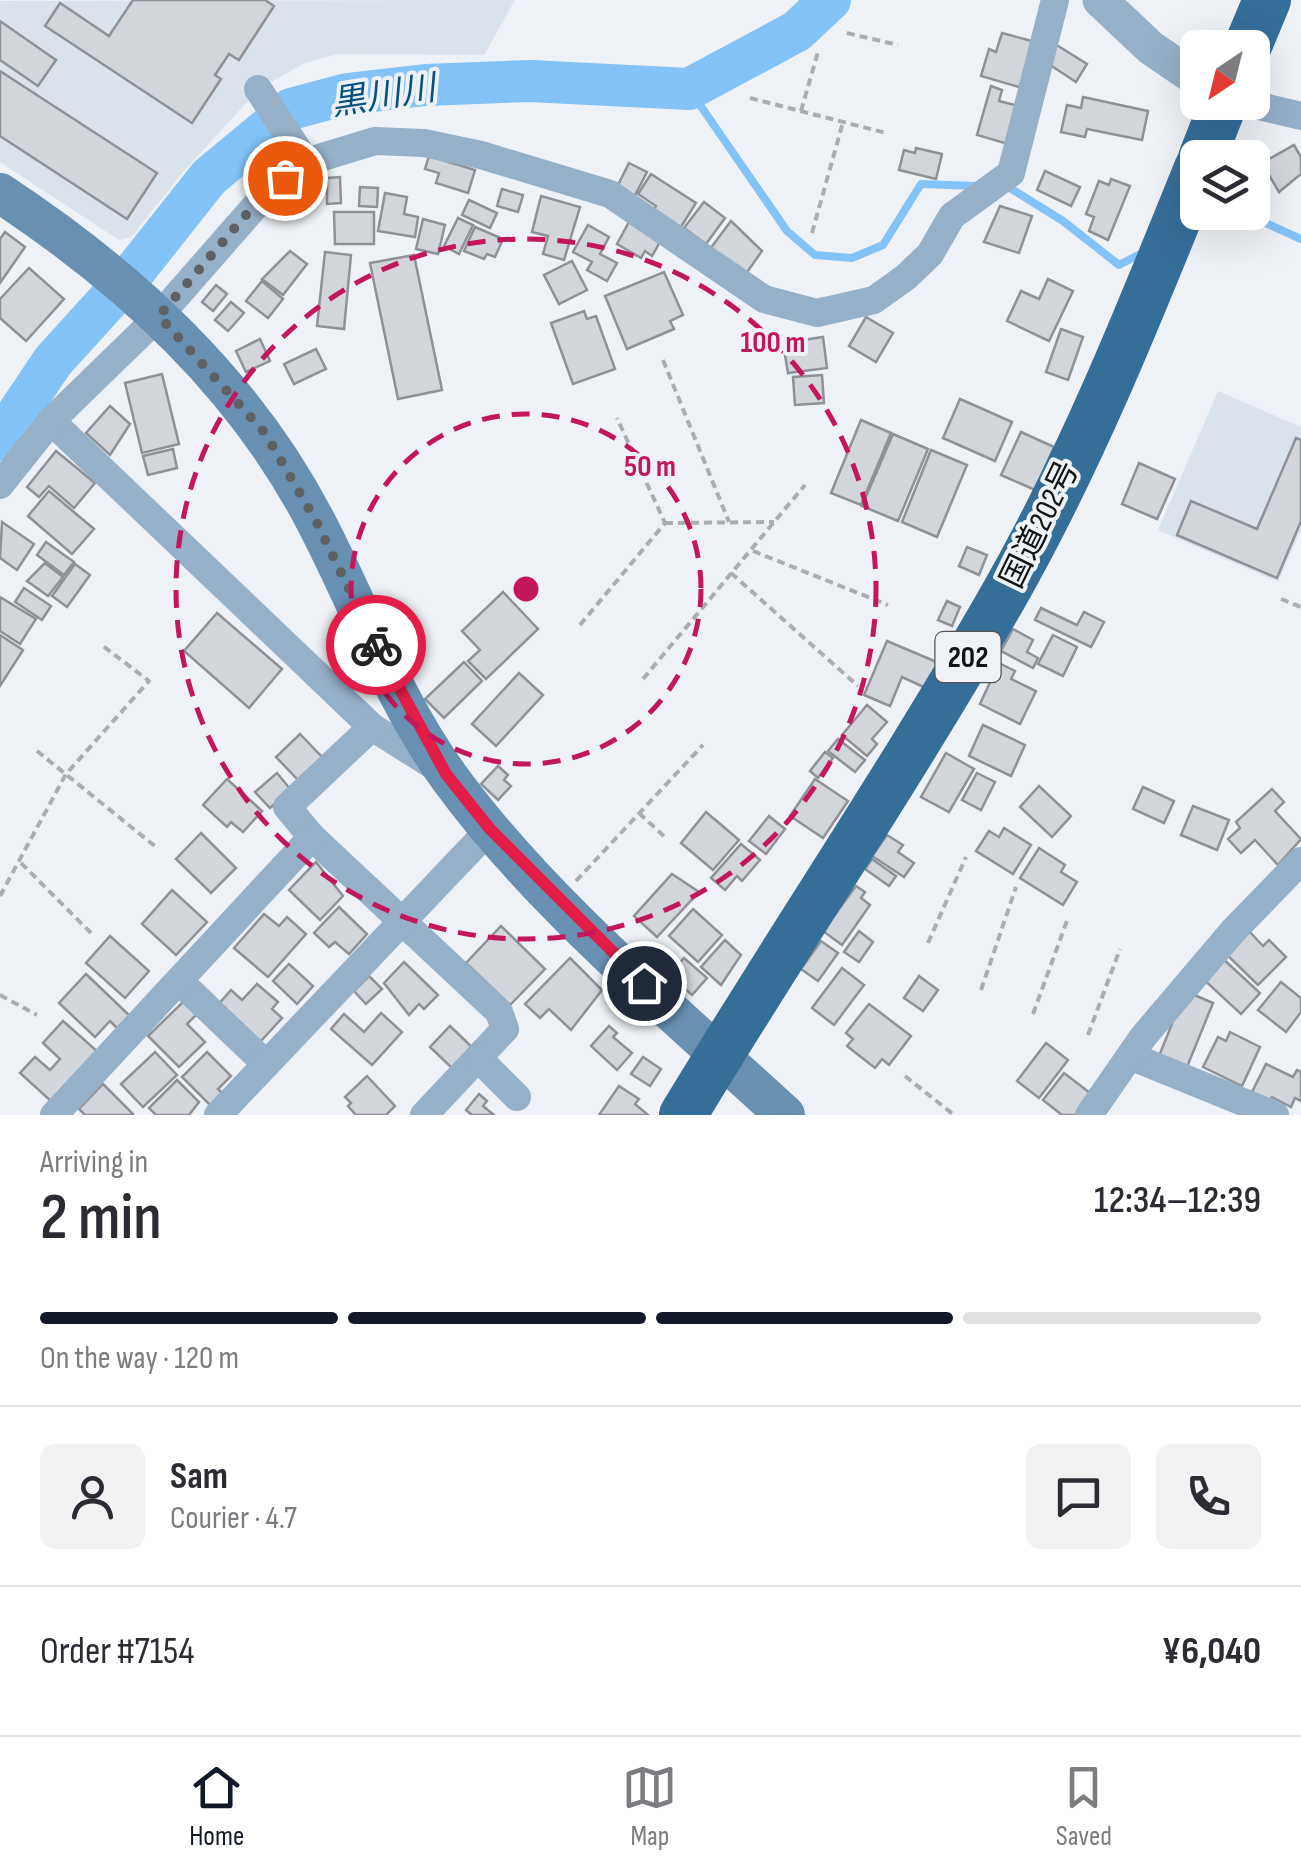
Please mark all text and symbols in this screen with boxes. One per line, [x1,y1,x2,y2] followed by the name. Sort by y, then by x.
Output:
[1180,30,1270,120] north arrow
[1180,30,1270,230] map controls
[328,66,442,126] water label: 黒川川
[243,136,328,221] pin
[1180,140,1270,230] button: layers
[258,151,313,206] icon: bag
[741,325,805,361] text: 100 m
[624,449,676,485] text: 50 m
[993,455,1088,595] street label: 国道202号
[508,571,544,607] centre of rings
[326,595,426,695] courier
[349,618,404,673] icon: bike
[936,632,1000,682] road number: 202
[602,941,687,1026] pin
[617,956,672,1011] icon: home
[40,1143,148,1182] text: Arriving in
[1094,1178,1261,1223] text: 12:34–12:39
[40,1180,162,1258] text: 2 min
[40,1339,239,1378] text: On the way · 120 m
[40,1444,145,1549] button: person
[1026,1444,1131,1549] button: chat
[1156,1444,1261,1549] button: phone
[170,1454,228,1499] text: Sam
[170,1499,297,1538] text: Courier · 4.7
[40,1629,194,1674] text: Order #7154
[1162,1629,1261,1674] text: ¥6,040
[189,1760,244,1853] tab: Home
[622,1760,677,1853] tab: Map
[1056,1760,1112,1853] tab: Saved

